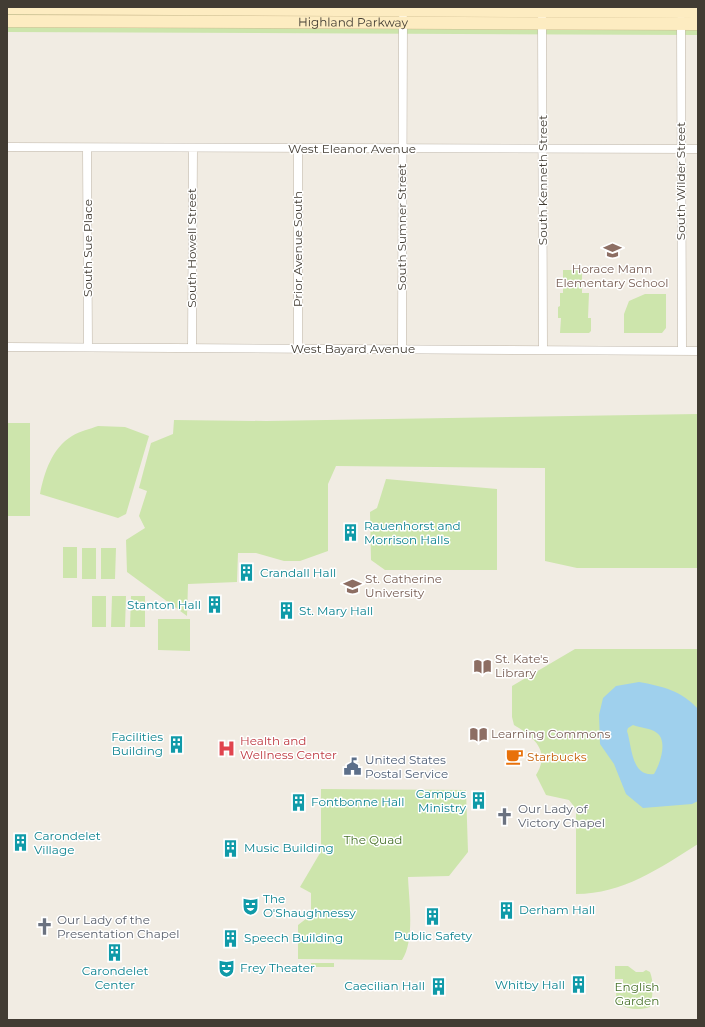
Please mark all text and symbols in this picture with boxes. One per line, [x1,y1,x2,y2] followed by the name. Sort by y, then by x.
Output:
[298,14,408,30] street label: Highland Parkway
[535,115,550,245] street label: South Kenneth Street
[673,122,688,240] street label: South Wilder Street
[288,141,416,156] street label: West Eleanor Avenue
[394,163,409,290] street label: South Sumner Street
[184,188,199,308] street label: South Howell Street
[290,191,305,307] street label: Prior Avenue South
[80,199,95,297] street label: South Sue Place
[602,240,622,260] school or university icon: Horace Mann Elementary School
[555,261,669,290] place label: Horace Mann Elementary School
[291,341,415,356] street label: West Bayard Avenue
[364,518,461,547] place label: Rauenhorst and Morrison Halls
[341,523,361,543] building icon: Rauenhorst and Morrison Halls
[237,563,257,583] building icon: Crandall Hall
[260,565,336,580] place label: Crandall Hall
[365,571,442,600] place label: St. Catherine University
[342,576,362,596] school or university icon: St. Catherine University
[204,595,224,615] building icon: Stanton Hall
[127,597,201,612] place label: Stanton Hall
[276,601,296,621] building icon: St. Mary Hall
[299,603,373,618] place label: St. Mary Hall
[495,651,549,680] place label: St. Kate's Library
[472,656,492,676] library icon: St. Kate's Library
[468,724,488,744] library icon: Learning Commons
[491,726,611,741] place label: Learning Commons
[111,729,163,758] place label: Facilities Building
[240,733,337,762] place label: Health and Wellness Center
[166,734,186,754] building icon: Facilities Building
[217,738,237,758] hospital icon: Health and Wellness Center
[504,747,524,767] cafe icon: Starbucks
[527,749,587,764] place label: Starbucks
[365,752,448,781] place label: United States Postal Service
[342,757,362,777] public building icon: United States Postal Service
[416,786,466,815] place label: Campus Ministry
[469,791,489,811] building icon: Campus Ministry
[288,792,308,812] building icon: Fontbonne Hall
[311,794,404,809] place label: Fontbonne Hall
[518,801,605,830] place label: Our Lady of Victory Chapel
[495,806,515,826] church icon: Our Lady of Victory Chapel
[34,828,101,857] place label: Carondelet Village
[344,832,402,847] park label: The Quad
[11,833,31,853] building icon: Carondelet Village
[221,838,241,858] building icon: Music Building
[244,840,334,855] place label: Music Building
[263,891,356,920] place label: The O'Shaughnessy
[240,896,260,916] theatre icon: The O'Shaughnessy
[496,900,516,920] building icon: Derham Hall
[519,902,595,917] place label: Derham Hall
[423,907,443,927] building icon: Public Safety
[57,912,179,941] place label: Our Lady of the Presentation Chapel
[34,917,54,937] church icon: Our Lady of the Presentation Chapel
[221,928,241,948] building icon: Speech Building
[394,928,472,943] place label: Public Safety
[244,930,343,945] place label: Speech Building
[105,942,125,962] building icon: Carondelet Center
[217,958,237,978] theatre icon: Frey Theater
[240,960,315,975] place label: Frey Theater
[82,963,148,992] place label: Carondelet Center
[568,975,588,995] building icon: Whitby Hall
[428,976,448,996] building icon: Caecilian Hall
[495,977,565,992] place label: Whitby Hall
[344,978,425,993] place label: Caecilian Hall
[615,979,659,1008] park label: English Garden

